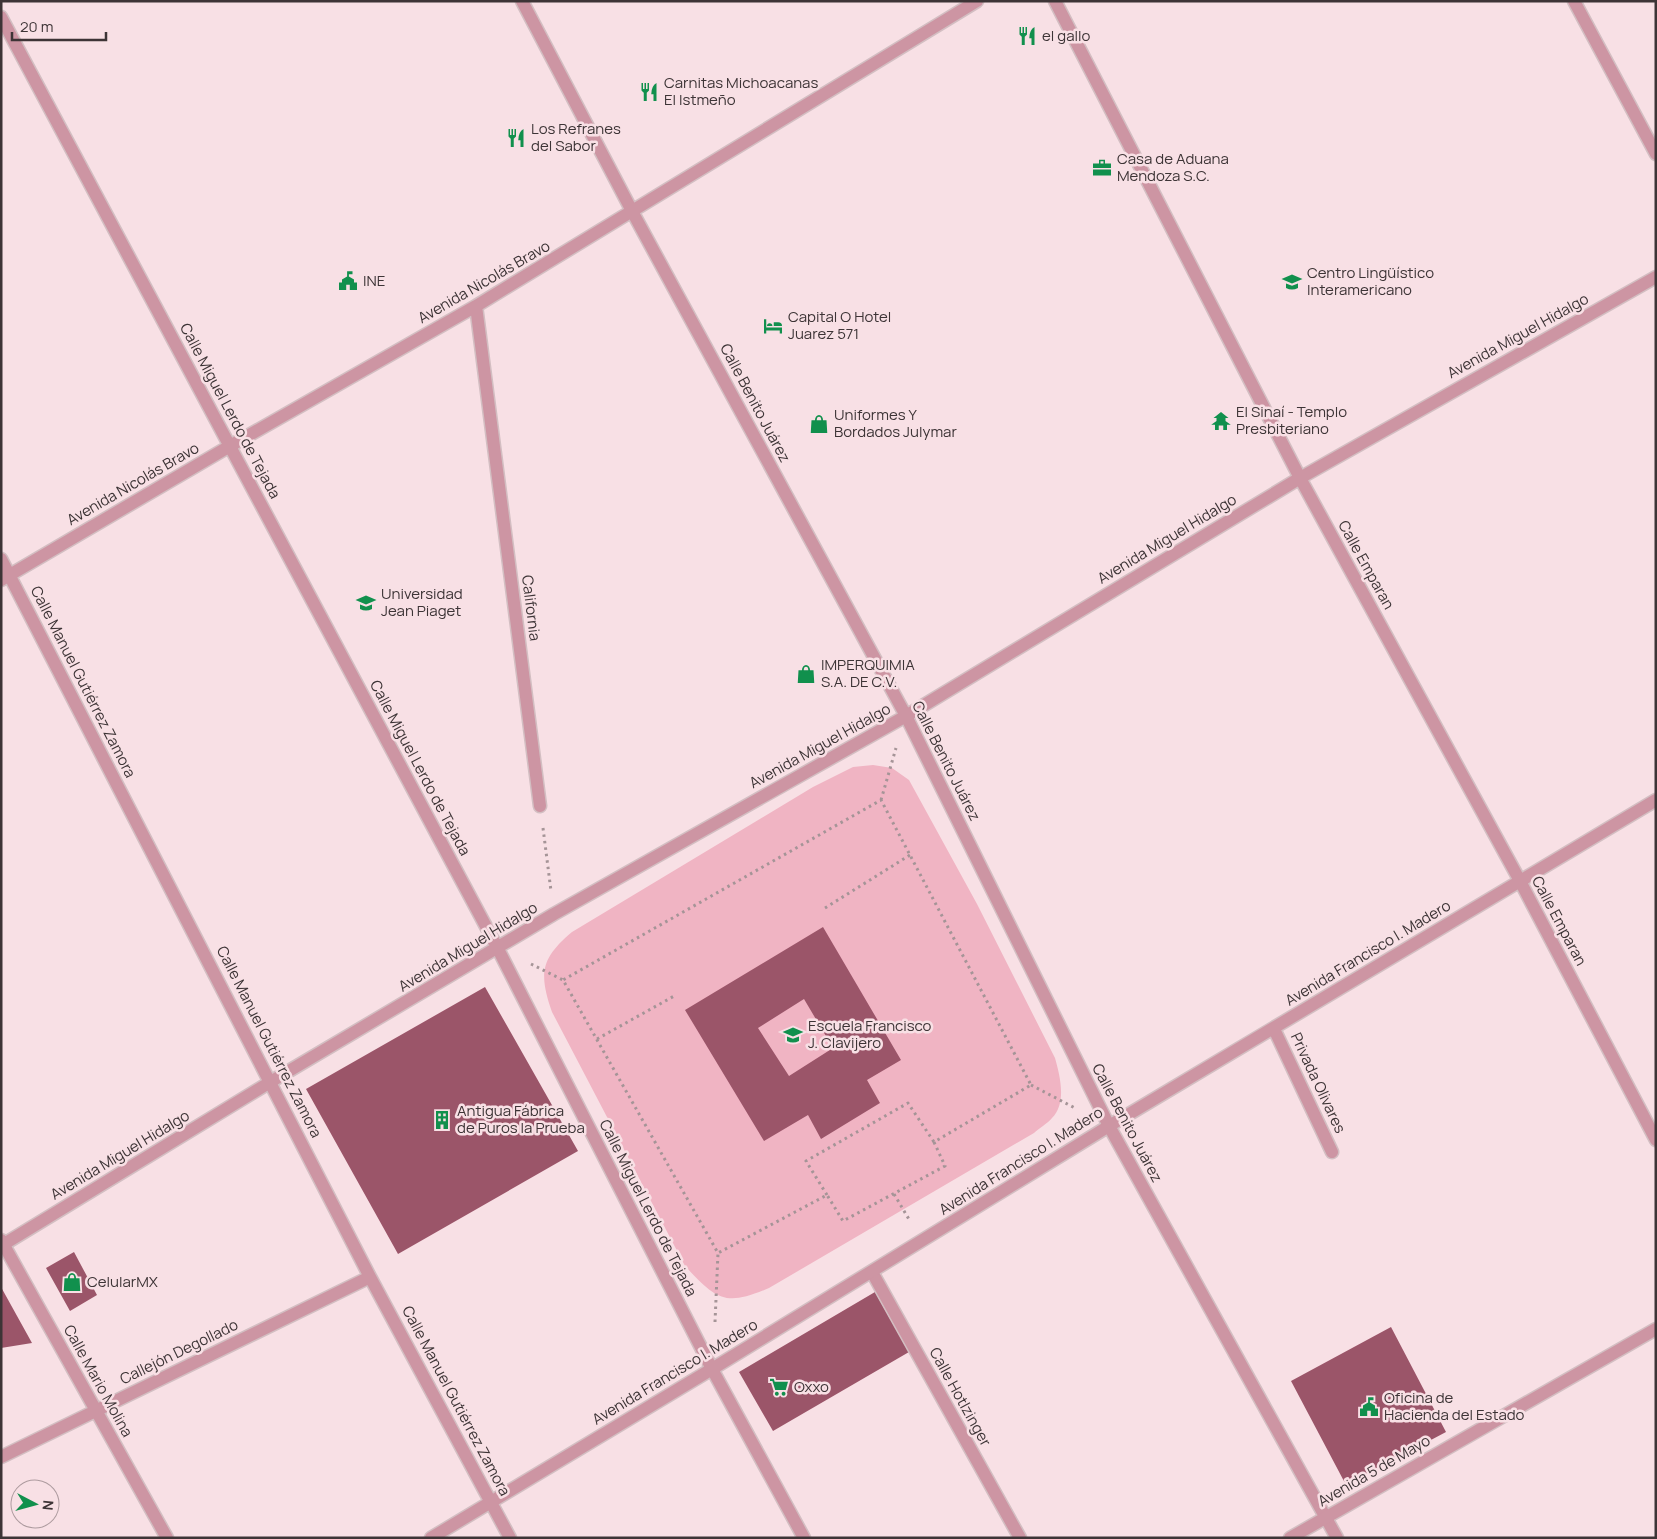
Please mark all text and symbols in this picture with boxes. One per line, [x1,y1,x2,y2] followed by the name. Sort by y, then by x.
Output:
[12,10,106,42] scale bar
[20,16,53,37] text: 20 m
[1016,25,1038,47] restaurant icon: el gallo
[1042,25,1090,46] place label: el gallo
[664,72,818,110] place label: Carnitas Michoacanas El Istmeño
[638,81,660,103] restaurant icon: Carnitas Michoacanas El Istmeño
[531,118,621,156] place label: Los Refranes del Sabor
[505,127,527,149] restaurant icon: Los Refranes del Sabor
[1117,148,1229,186] place label: Casa de Aduana Mendoza S.C.
[1091,157,1113,179] office icon: Casa de Aduana Mendoza S.C.
[414,235,554,328] street label: Avenida Nicolás Bravo
[1307,262,1434,300] place label: Centro Lingüístico Interamericano
[337,270,359,292] public building icon: INE
[363,270,385,291] place label: INE
[1281,271,1303,293] school or university icon: Centro Lingüístico Interamericano
[1443,288,1592,383] street label: Avenida Miguel Hidalgo
[788,306,891,344] place label: Capital O Hotel Juarez 571
[762,315,784,337] hotel icon: Capital O Hotel Juarez 571
[175,319,286,502] street label: Calle Miguel Lerdo de Tejada
[715,340,796,466] street label: Calle Benito Juárez
[1236,401,1347,439] place label: El Sinaí - Templo Presbiteriano
[834,404,957,442] place label: Uniformes Y Bordados Julymar
[1210,410,1232,432] temple icon: El Sinaí - Templo Presbiteriano
[808,413,830,435] shop icon: Uniformes Y Bordados Julymar
[63,437,203,530] street label: Avenida Nicolás Bravo
[1093,489,1240,588] street label: Avenida Miguel Hidalgo
[1333,517,1400,613] street label: Calle Emparan
[517,574,546,642] street label: California
[26,582,141,781] street label: Calle Manuel Gutiérrez Zamora
[381,583,463,621] place label: Universidad Jean Piaget
[355,592,377,614] school or university icon: Universidad Jean Piaget
[821,654,915,692] place label: IMPERQUIMIA S.A. DE C.V.
[795,663,817,685] shop icon: IMPERQUIMIA S.A. DE C.V.
[365,676,476,859] street label: Calle Miguel Lerdo de Tejada
[907,697,986,824] street label: Calle Benito Juárez
[745,698,894,793] street label: Avenida Miguel Hidalgo
[1527,872,1592,969] street label: Calle Emparan
[1281,895,1455,1010] street label: Avenida Francisco I. Madero
[394,897,541,996] street label: Avenida Miguel Hidalgo
[212,942,327,1141] street label: Calle Manuel Gutiérrez Zamora
[808,1015,932,1053] place label: Escuela Francisco J. Clavijero
[782,1024,804,1046] school or university icon: Escuela Francisco J. Clavijero
[1286,1029,1351,1137] street label: Privada Olivares
[1087,1060,1168,1186] street label: Calle Benito Juárez
[457,1100,585,1138] place label: Antigua Fábrica de Puros la Prueba
[935,1101,1107,1220] street label: Avenida Francisco I. Madero
[46,1105,193,1204] street label: Avenida Miguel Hidalgo
[431,1109,453,1131] building icon: Antigua Fábrica de Puros la Prueba
[595,1116,702,1300] street label: Calle Miguel Lerdo de Tejada
[61,1271,83,1293] shop icon: CelularMX
[87,1271,158,1292] place label: CelularMX
[397,1302,516,1500] street label: Calle Manuel Gutiérrez Zamora
[116,1314,241,1389] street label: Callejón Degollado
[588,1314,762,1429] street label: Avenida Francisco I. Madero
[59,1321,138,1441] street label: Calle Mario Molina
[925,1344,997,1450] street label: Calle Hotlzinger
[768,1376,790,1398] supermarket icon: Oxxo
[794,1376,829,1397] place label: Oxxo
[1384,1387,1525,1425] place label: Oficina de Hacienda del Estado
[1358,1396,1380,1418] public building icon: Oficina de Hacienda del Estado
[1314,1430,1434,1511] street label: Avenida 5 de Mayo
[10,1479,60,1529] north arrow
[38,1499,58,1511] text: N

